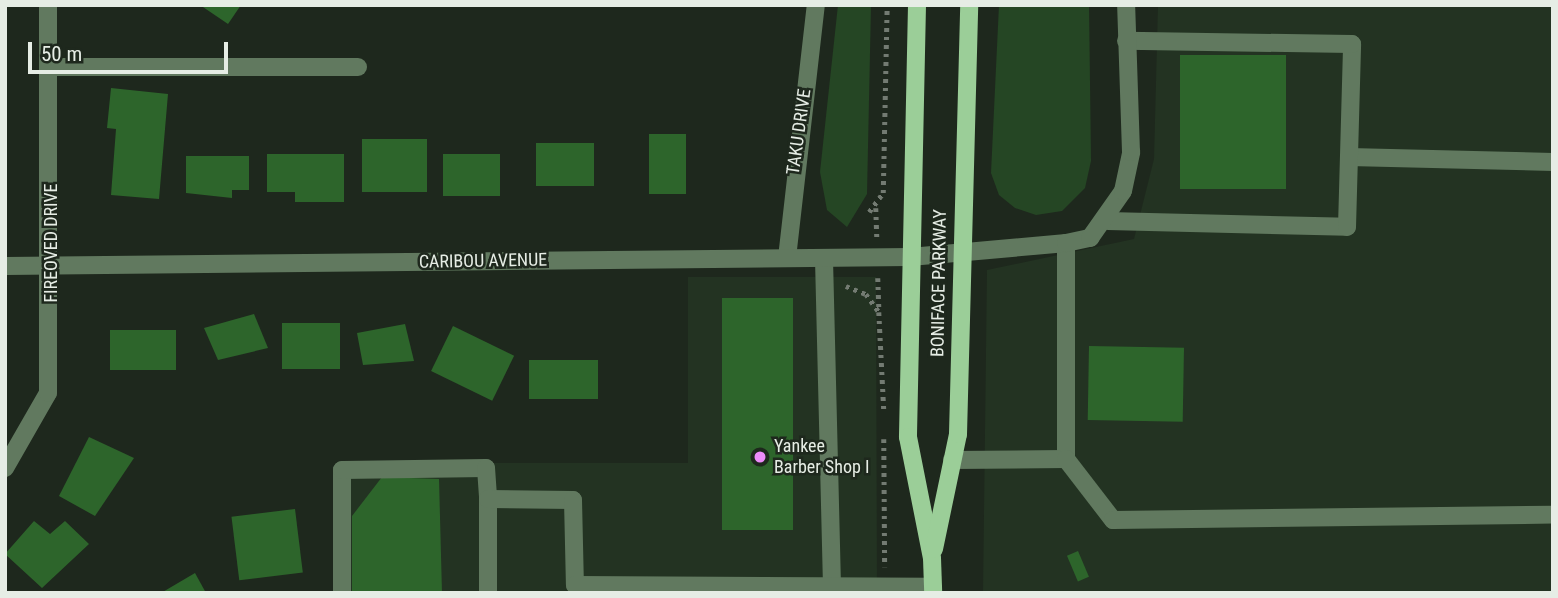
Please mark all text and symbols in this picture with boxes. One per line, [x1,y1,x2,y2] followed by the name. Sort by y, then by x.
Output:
[32,28,231,72] scale bar
[41,42,82,66] text: 50 m
[782,88,816,176] street label: TAKU DRIVE
[40,183,62,303] street label: FIREOVED DRIVE
[927,209,951,357] street label: BONIFACE PARKWAY
[419,249,547,273] street label: CARIBOU AVENUE
[774,436,869,478] place label: Yankee Barber Shop I
[752,449,768,465] marker: Yankee Barber Shop I

